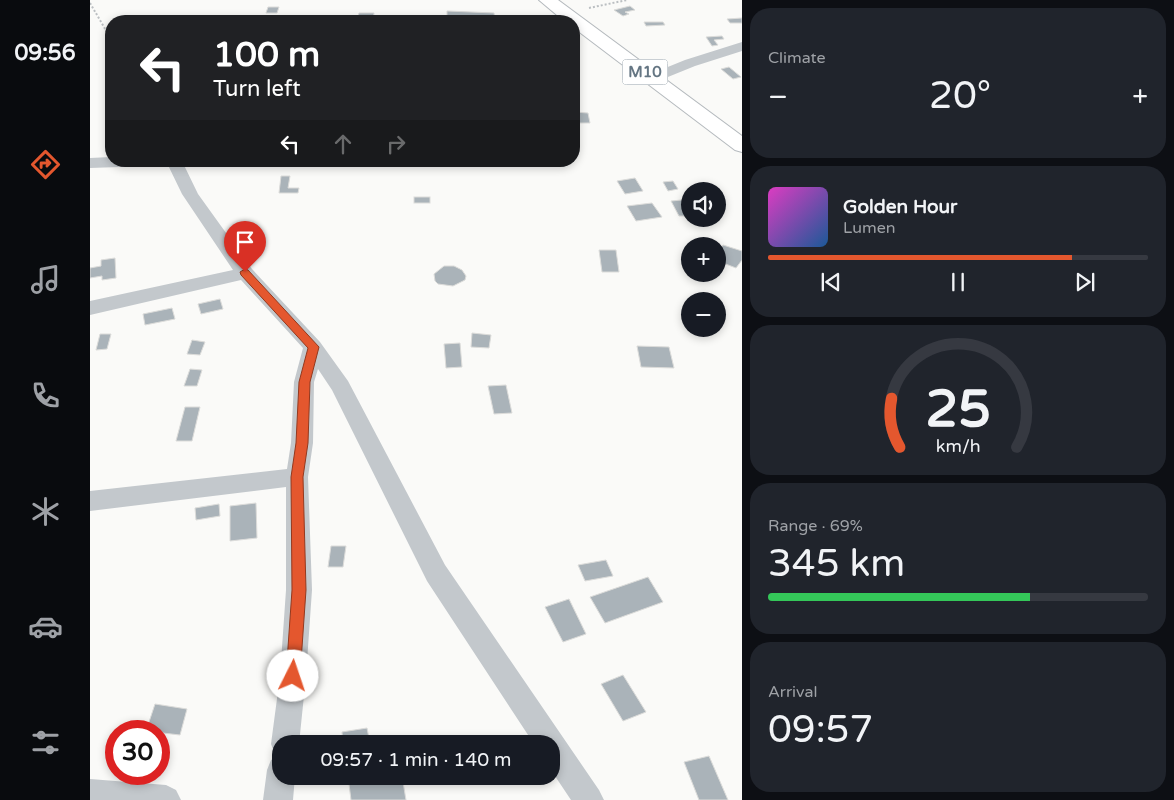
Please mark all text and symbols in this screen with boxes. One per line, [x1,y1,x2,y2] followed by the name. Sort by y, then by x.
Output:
[213,34,320,76] text: 100 m
[130,35,195,100] icon: left
[15,40,75,66] text: 09:56
[768,48,826,68] text: Climate
[622,60,668,84] road number: M10
[929,73,991,119] text: 20°
[213,76,301,102] text: Turn left
[768,80,788,114] text: −
[1132,80,1148,114] text: +
[276,130,304,158] icon: left
[329,130,357,158] icon: ahead
[382,130,410,158] icon: right
[28,147,63,182] icon: directions
[681,182,726,337] map controls
[681,182,726,227] button: sound
[843,196,957,218] text: Golden Hour
[843,218,895,238] text: Lumen
[224,221,266,272] pin
[231,228,259,256] icon: arrive
[681,237,726,282] button: +
[28,262,63,297] icon: music
[817,268,845,296] icon: previous
[944,268,972,296] icon: pause
[1071,268,1099,296] icon: next
[681,292,726,337] button: −
[28,378,63,413] icon: phone
[925,378,991,441] text: 25
[936,436,980,457] text: km/h
[28,494,63,529] icon: climate
[768,516,863,536] text: Range · 69%
[768,541,905,587] text: 345 km
[28,609,63,644] icon: car
[266,649,318,701] position arrow
[768,682,817,702] text: Arrival
[768,707,873,753] text: 09:57
[105,720,170,785] speed limit sign: 30
[28,725,63,760] icon: filters
[320,749,512,771] text: 09:57 · 1 min · 140 m

